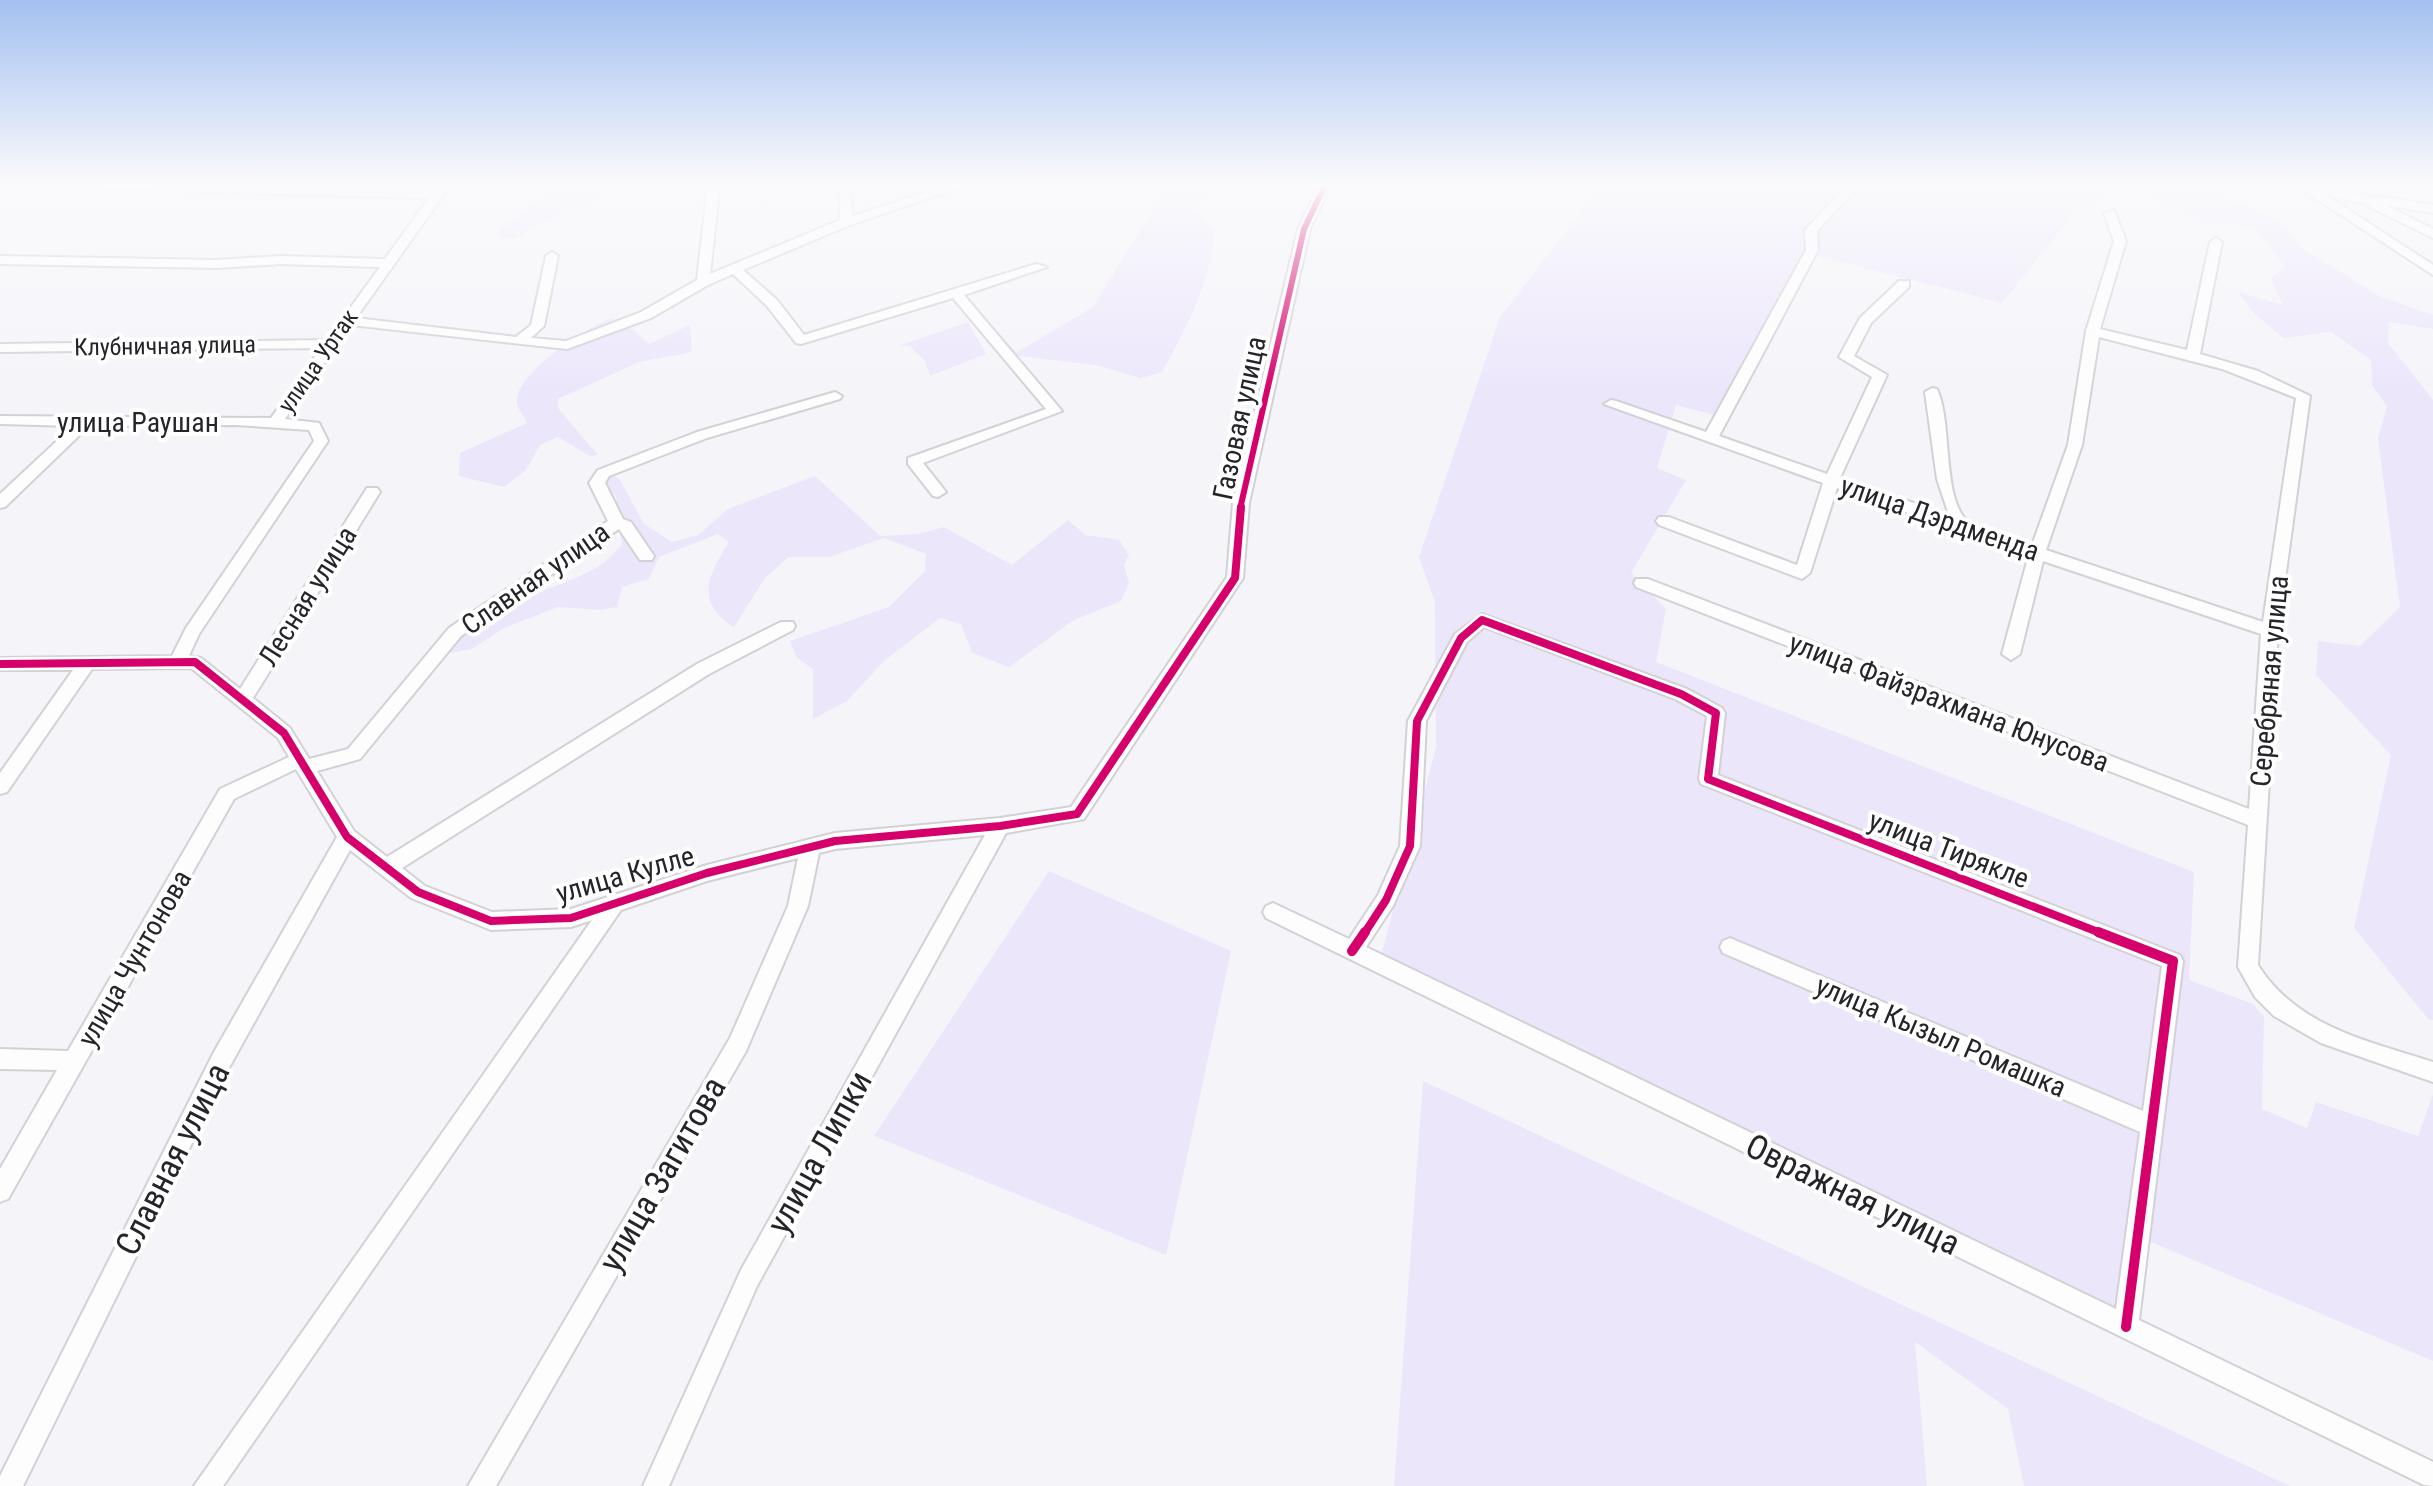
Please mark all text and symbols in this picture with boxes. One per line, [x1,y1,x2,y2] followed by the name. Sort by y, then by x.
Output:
[272,304,364,418] street label: улица Уртак
[74,330,256,362] street label: Клубничная улица
[1206,334,1273,503] street label: Газовая улица
[57,406,219,439] street label: улица Раушан
[1836,469,2044,568] street label: улица Дэрдменда
[455,515,616,642] street label: Славная улица
[251,520,363,672] street label: Лесная улица
[2244,574,2295,788] street label: Серебряная улица
[1784,626,2113,779] street label: улица Файзрахмана Юнусова
[1864,804,2034,895] street label: улица Тирякле
[552,839,698,910] street label: улица Кулле
[71,864,198,1052] street label: улица Чунтонова
[1811,969,2071,1104] street label: улица Кызыл Ромашка
[106,1056,238,1262] street label: Славная улица
[758,1064,880,1240] street label: улица Липки
[590,1070,734,1278] street label: улица Загитова
[1739,1125,1967,1263] street label: Овражная улица

